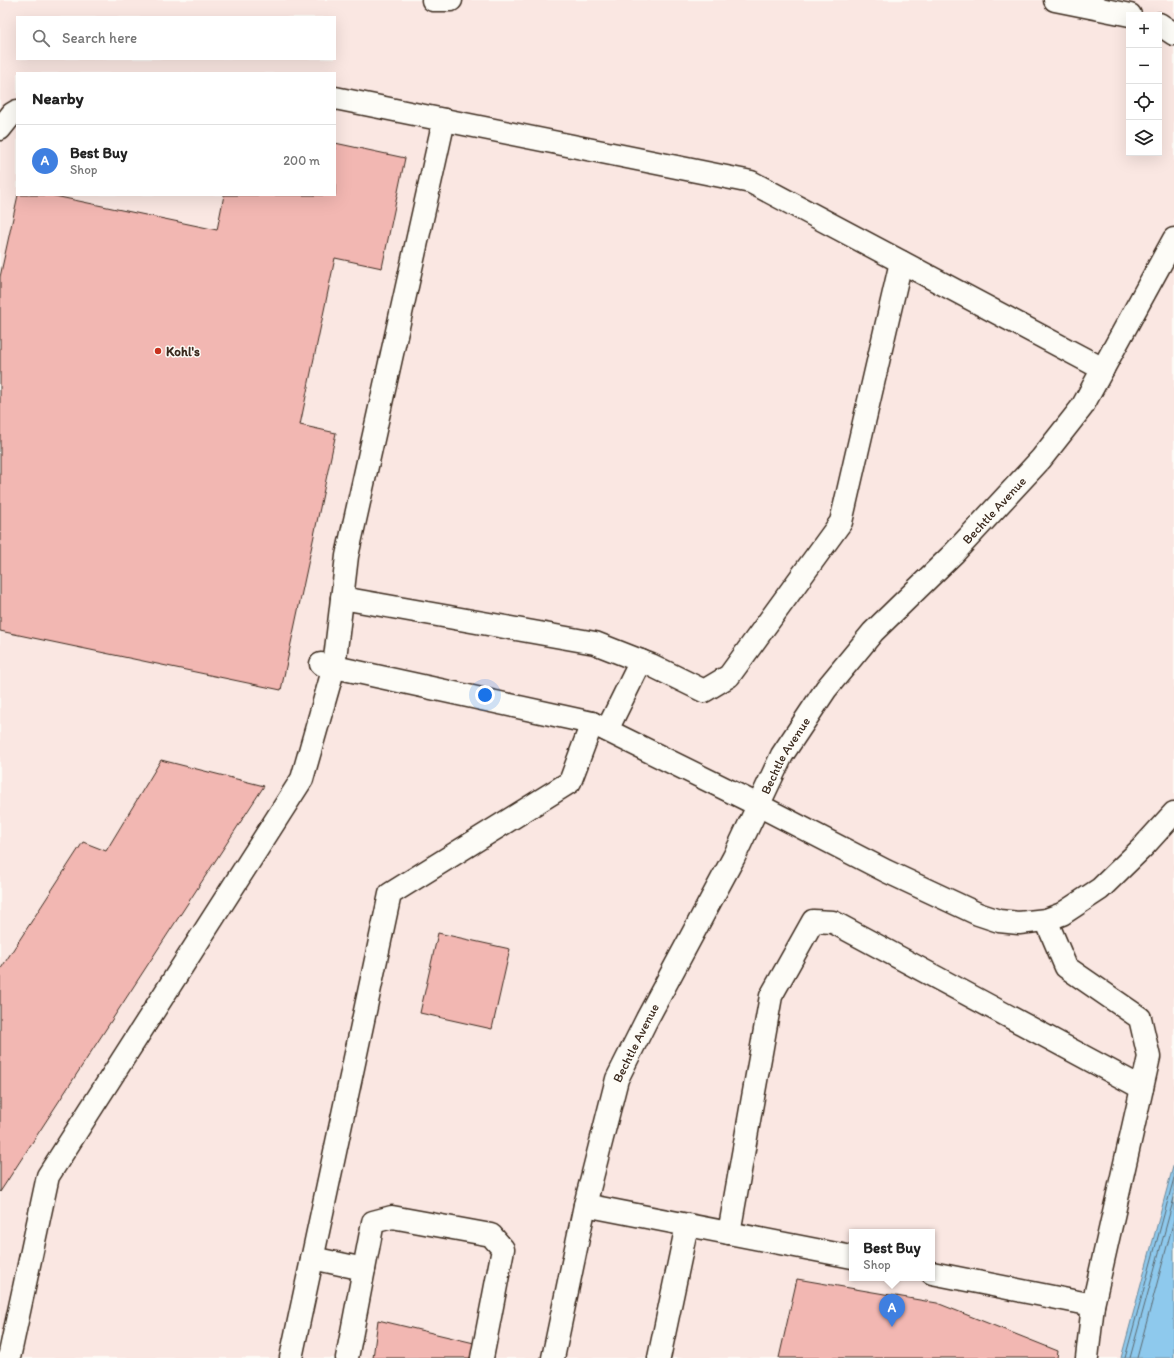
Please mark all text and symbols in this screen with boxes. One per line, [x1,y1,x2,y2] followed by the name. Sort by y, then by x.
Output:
[1126,12,1162,156] map controls
[1126,12,1162,48] button: +
[16,16,336,60] search box
[30,27,52,49] icon: search
[62,29,137,47] text: Search here
[1126,48,1162,84] button: −
[1126,84,1162,120] button: locate
[32,88,84,108] text: Nearby
[1126,120,1162,156] button: layers
[70,144,127,162] text: Best Buy
[41,153,49,168] text: A
[283,153,320,168] text: 200 m
[70,162,97,177] text: Shop
[166,344,200,359] place label: Kohl's
[153,346,163,356] marker: Kohl's
[959,473,1029,547] street label: Bechtle Avenue
[475,685,495,705] your location
[757,714,813,796] street label: Bechtle Avenue
[609,1001,662,1085] street label: Bechtle Avenue
[849,1229,935,1281] popup
[863,1239,921,1257] text: Best Buy
[863,1257,891,1272] text: Shop
[879,1294,905,1327] pin: A

